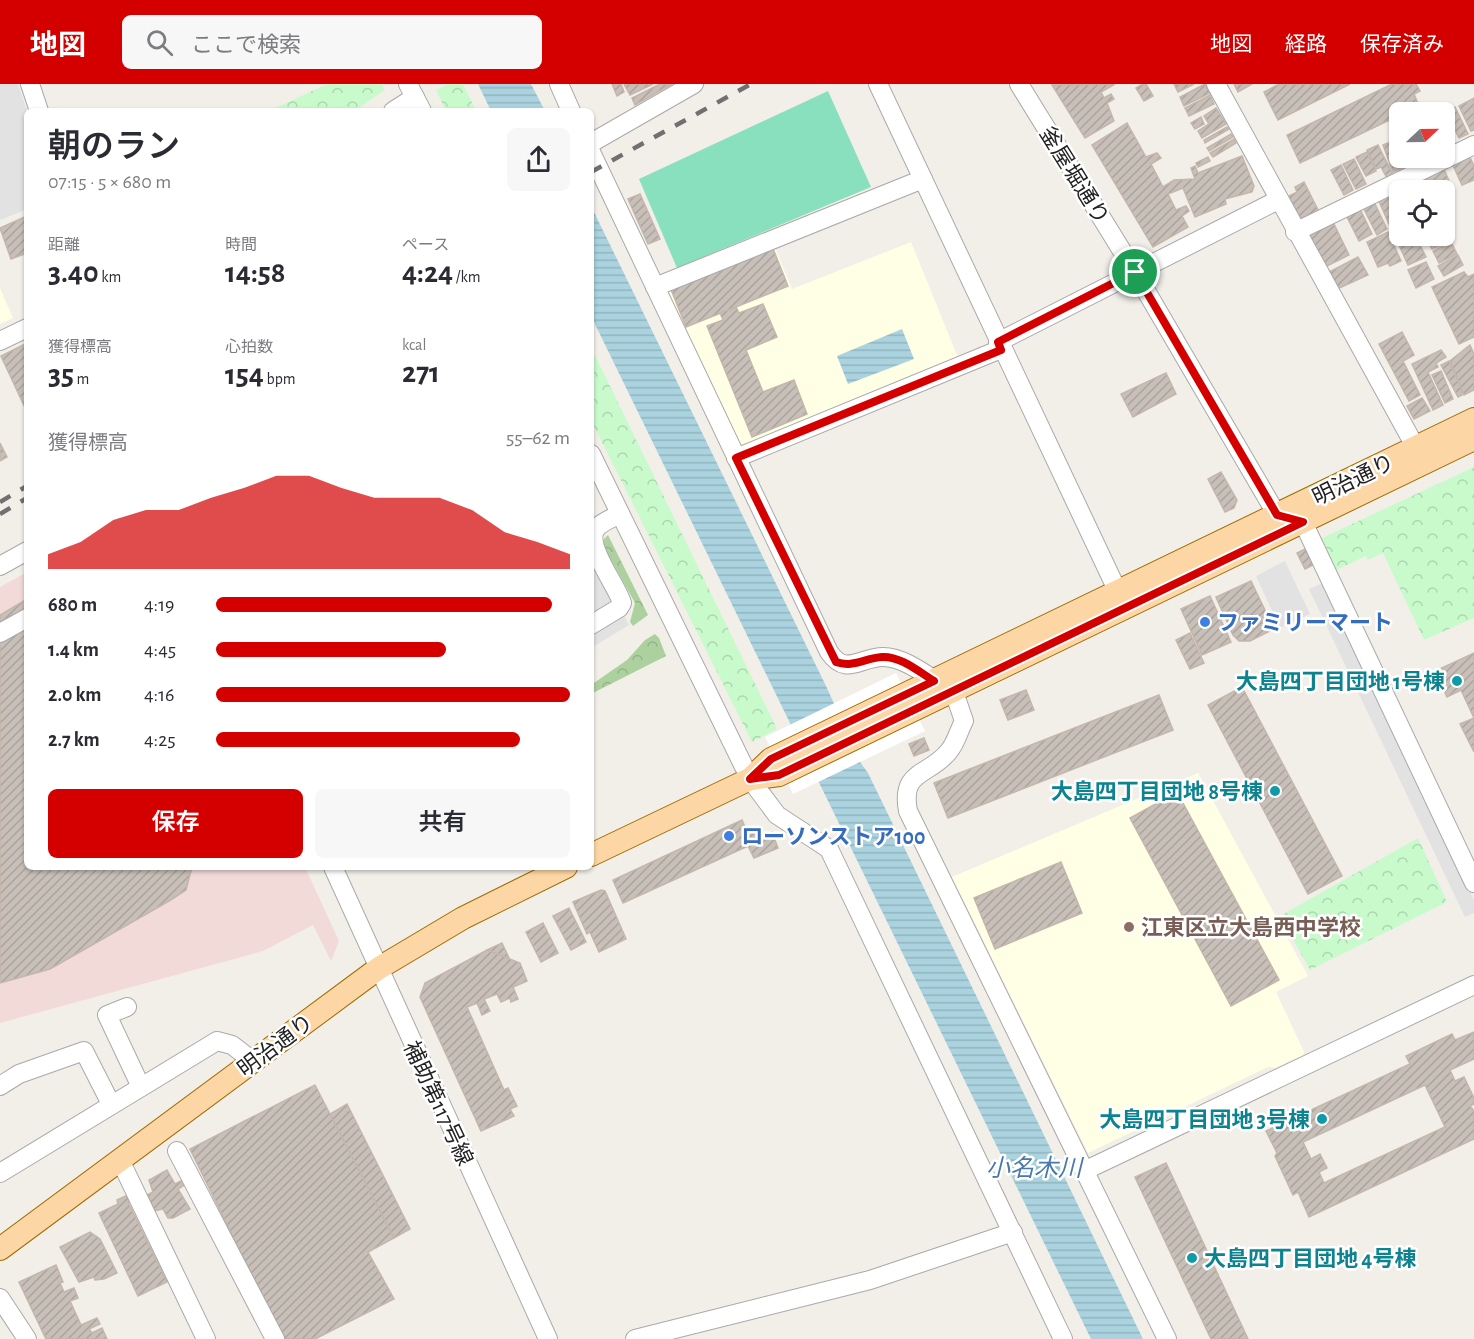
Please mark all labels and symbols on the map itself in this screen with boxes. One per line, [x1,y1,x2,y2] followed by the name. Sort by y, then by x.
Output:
[1389,102,1455,168] north arrow
[1036,123,1113,228] street label: 釜屋堀通り
[1109,246,1160,297] pin
[1309,450,1398,509] street label: 明治通り
[1217,612,1393,634] place label: ファミリーマート
[1198,615,1212,629] marker: ファミリーマート
[1236,670,1445,693] place label: 大島四丁目団地 1号棟
[1450,674,1464,688] marker: 大島四丁目団地 1号棟
[1051,780,1263,803] place label: 大島四丁目団地 8号棟
[1268,784,1282,798] marker: 大島四丁目団地 8号棟
[741,826,925,848] place label: ローソンストア100
[722,829,736,843] marker: ローソンストア100
[1141,916,1361,939] place label: 江東区立大島西中学校
[1122,920,1136,934] marker: 江東区立大島西中学校
[233,1010,317,1081] street label: 明治通り
[400,1037,477,1169] street label: 補助第117号線
[1099,1108,1310,1131] place label: 大島四丁目団地 3号棟
[1315,1112,1329,1126] marker: 大島四丁目団地 3号棟
[986,1155,1085,1181] water label: 小名木川
[1204,1247,1416,1270] place label: 大島四丁目団地 4号棟
[1185,1251,1199,1265] marker: 大島四丁目団地 4号棟

